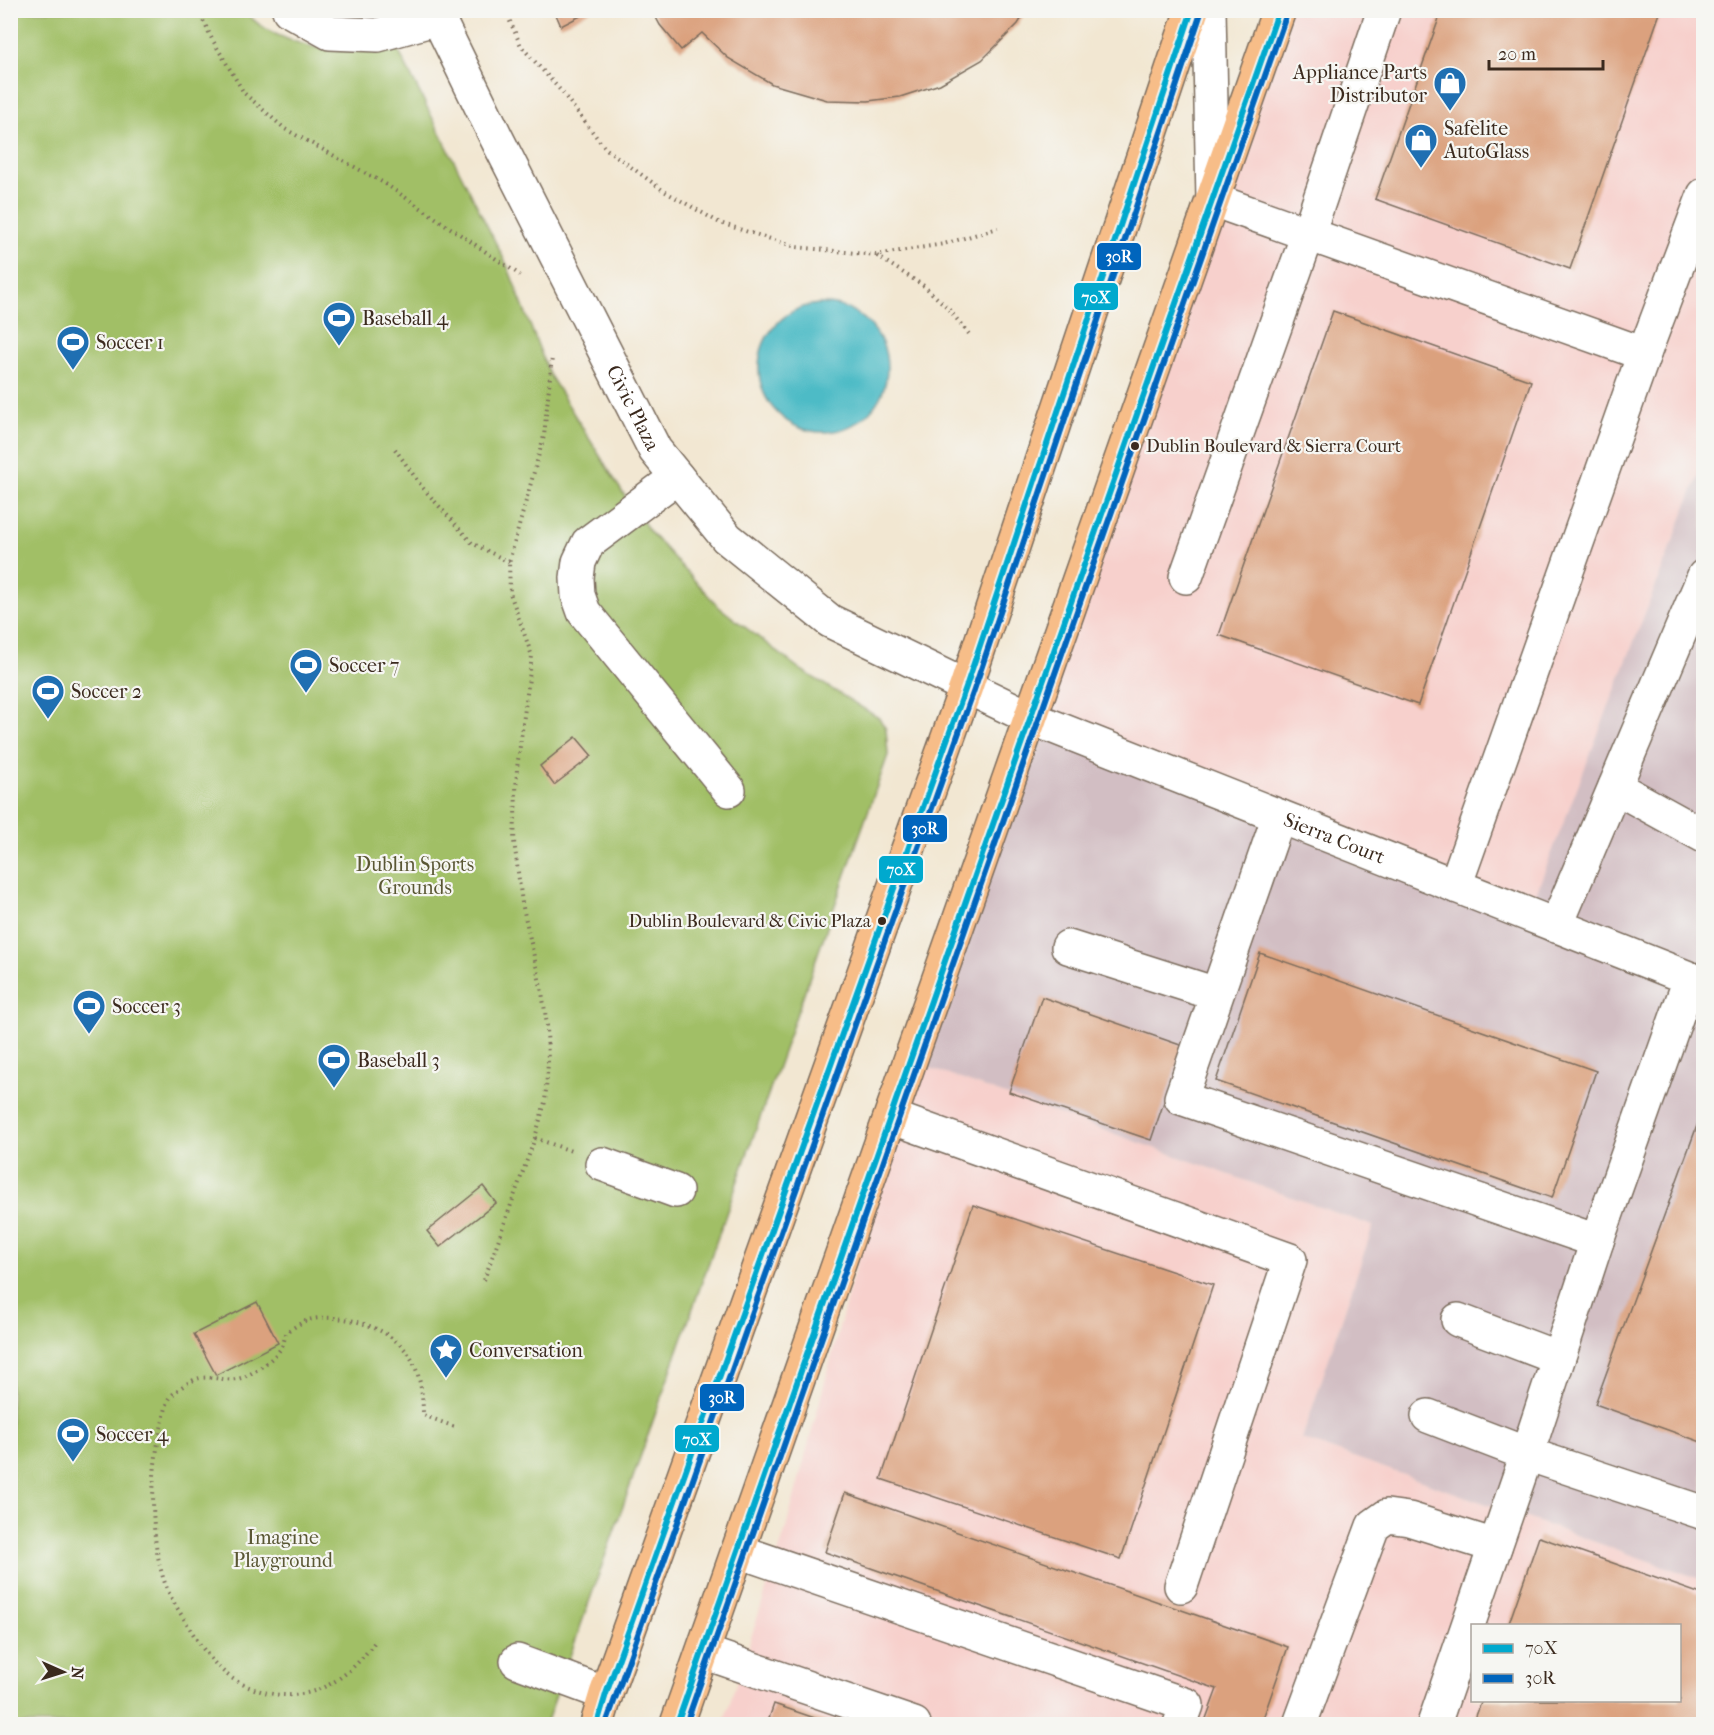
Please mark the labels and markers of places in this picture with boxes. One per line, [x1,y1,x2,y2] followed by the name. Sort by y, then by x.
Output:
[1292,61,1427,107] place label: Appliance Parts Distributor
[1432,65,1468,112] shop icon: Appliance Parts Distributor
[1443,117,1529,163] place label: Safelite AutoGlass
[1403,122,1439,169] shop icon: Safelite AutoGlass
[321,300,357,347] sports icon: Baseball 4
[362,307,450,330] place label: Baseball 4
[55,324,91,371] sports icon: Soccer 1
[96,331,164,354] place label: Soccer 1
[1146,436,1402,457] place label: Dublin Boulevard & Sierra Court
[1129,440,1141,452] marker: Dublin Boulevard & Sierra Court
[288,647,324,694] sports icon: Soccer 7
[329,654,400,677] place label: Soccer 7
[30,673,66,720] sports icon: Soccer 2
[71,680,142,703] place label: Soccer 2
[628,911,872,932] place label: Dublin Boulevard & Civic Plaza
[876,915,888,927] marker: Dublin Boulevard & Civic Plaza
[71,988,107,1035] sports icon: Soccer 3
[112,995,181,1018] place label: Soccer 3
[316,1042,352,1089] sports icon: Baseball 3
[357,1049,440,1072] place label: Baseball 3
[428,1332,464,1379] place icon: Conversation
[469,1339,583,1362] place label: Conversation
[55,1416,91,1463] sports icon: Soccer 4
[96,1423,170,1446] place label: Soccer 4

